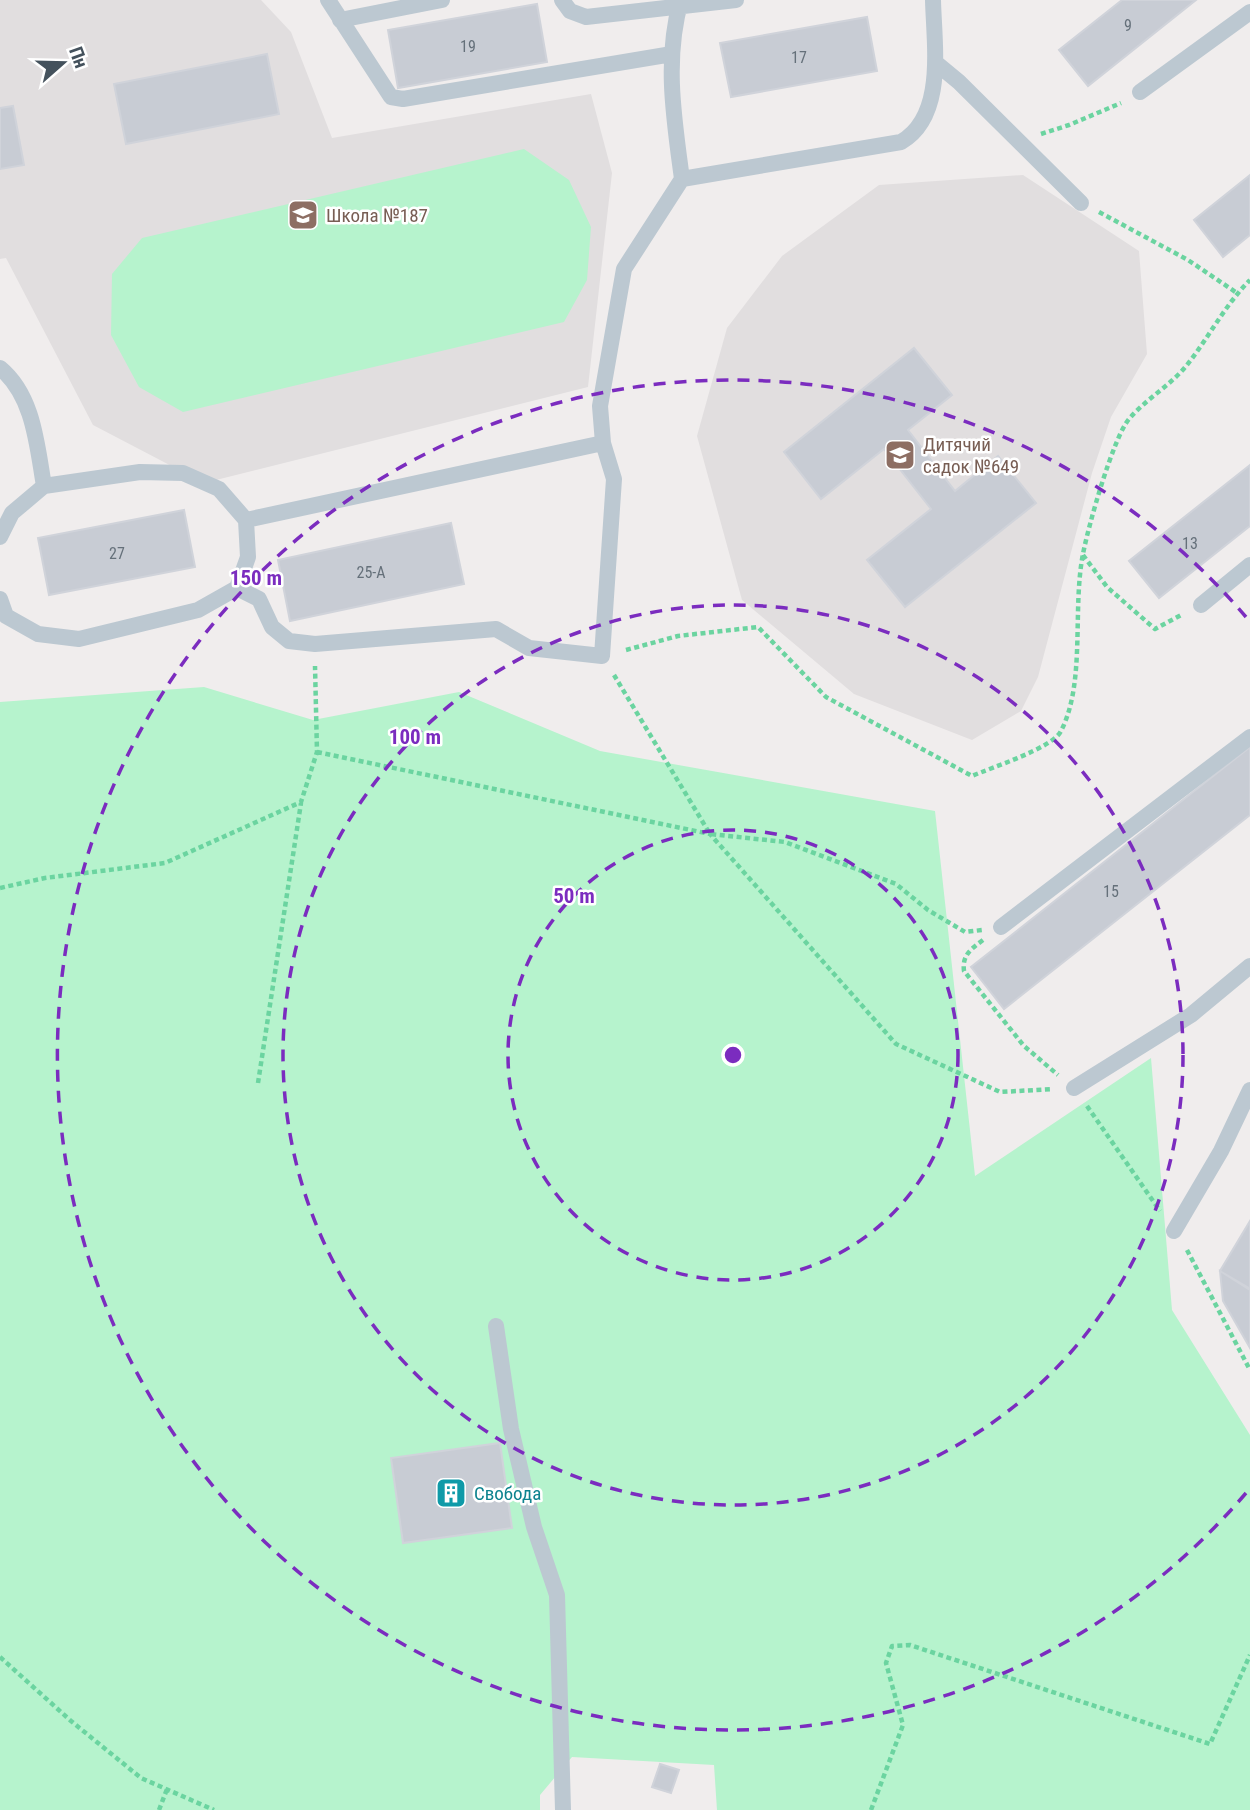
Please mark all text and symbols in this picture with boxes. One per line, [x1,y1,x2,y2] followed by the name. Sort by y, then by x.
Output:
[1124,16,1132,35] house number: 9
[28,28,98,98] north arrow
[460,37,476,56] house number: 19
[64,43,93,71] text: Пн
[791,48,807,67] house number: 17
[286,198,320,232] school or university icon: Школа №187
[326,204,428,227] place label: Школа №187
[923,433,1019,478] place label: Дитячий садок №649
[883,438,917,472] school or university icon: Дитячий садок №649
[1182,534,1198,553] house number: 13
[109,544,125,563] house number: 27
[357,563,386,582] house number: 25-А
[230,566,282,590] text: 150 m
[389,725,441,749] text: 100 m
[1103,882,1119,901] house number: 15
[553,884,595,908] text: 50 m
[721,1043,745,1067] centre of rings
[434,1476,468,1510] building icon: Свобода
[474,1482,541,1505] place label: Свобода

